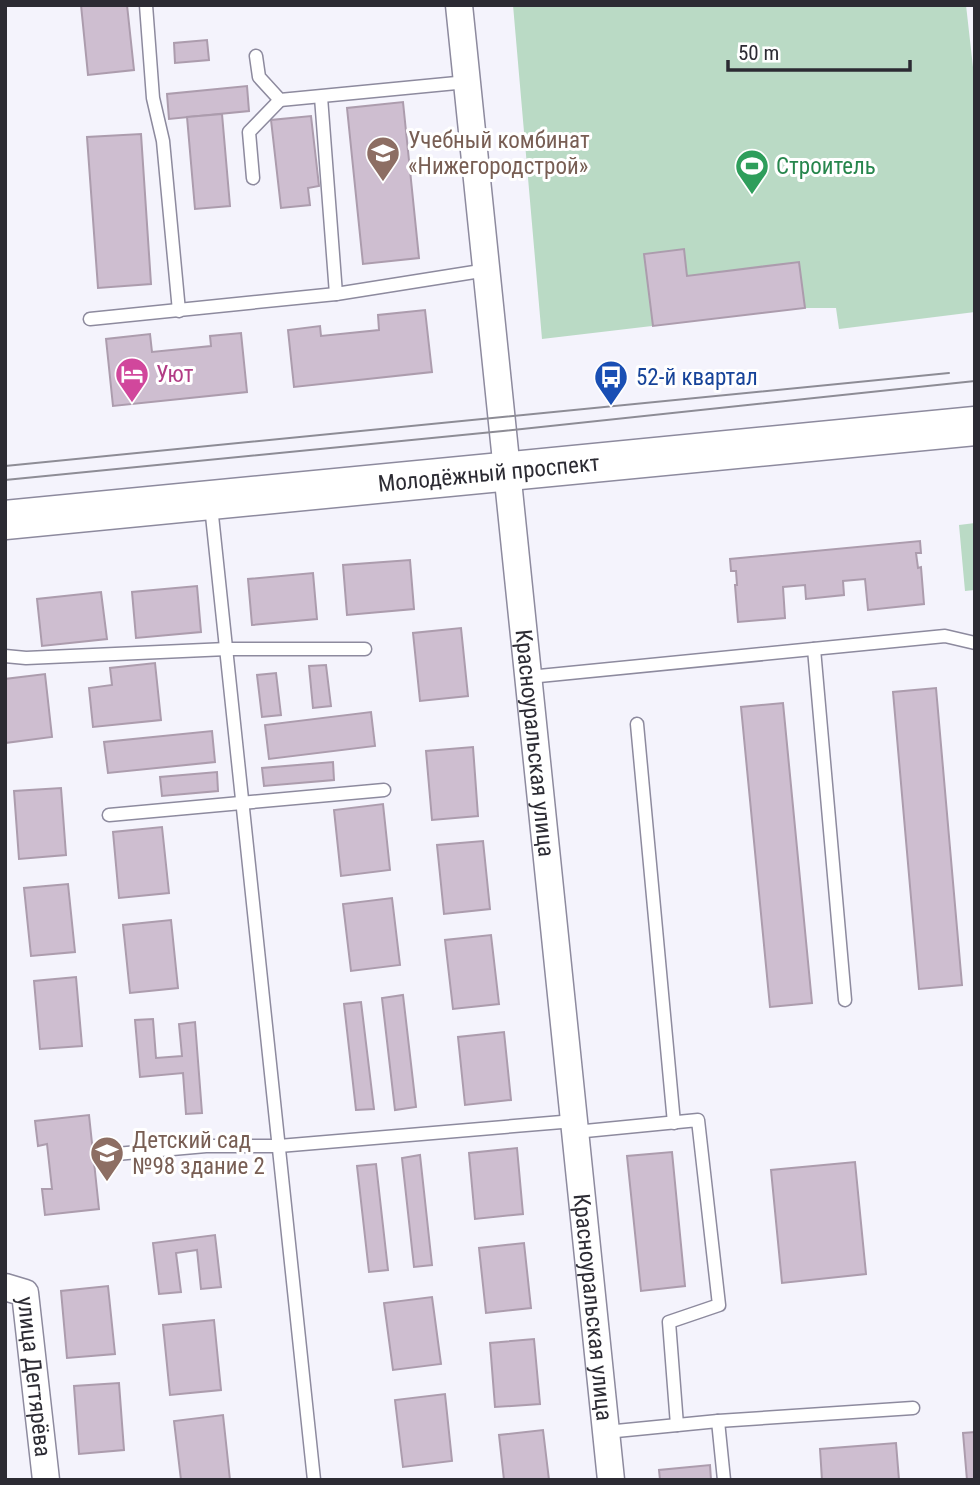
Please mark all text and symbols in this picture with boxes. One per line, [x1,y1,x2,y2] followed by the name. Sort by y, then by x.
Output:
[728,28,910,72] scale bar
[738,41,779,65] text: 50 m
[408,127,590,180] place label: Учебный комбинат «Нижегородстрой»
[364,134,402,183] school or university icon: Учебный комбинат «Нижегородстрой»
[733,147,771,196] sports icon: Строитель
[776,153,876,180] place label: Строитель
[113,355,151,404] hotel icon: Уют
[592,358,630,407] bus stop icon: 52-й квартал
[156,361,194,388] place label: Уют
[636,364,758,391] place label: 52-й квартал
[377,449,601,498] street label: Молодёжный проспект
[509,628,560,858] street label: Красноуральская улица
[132,1127,265,1180] place label: Детский сад №98 здание 2
[88,1134,126,1183] school or university icon: Детский сад №98 здание 2
[568,1192,618,1422] street label: Красноуральская улица
[11,1295,56,1458] street label: улица Дегтярёва

